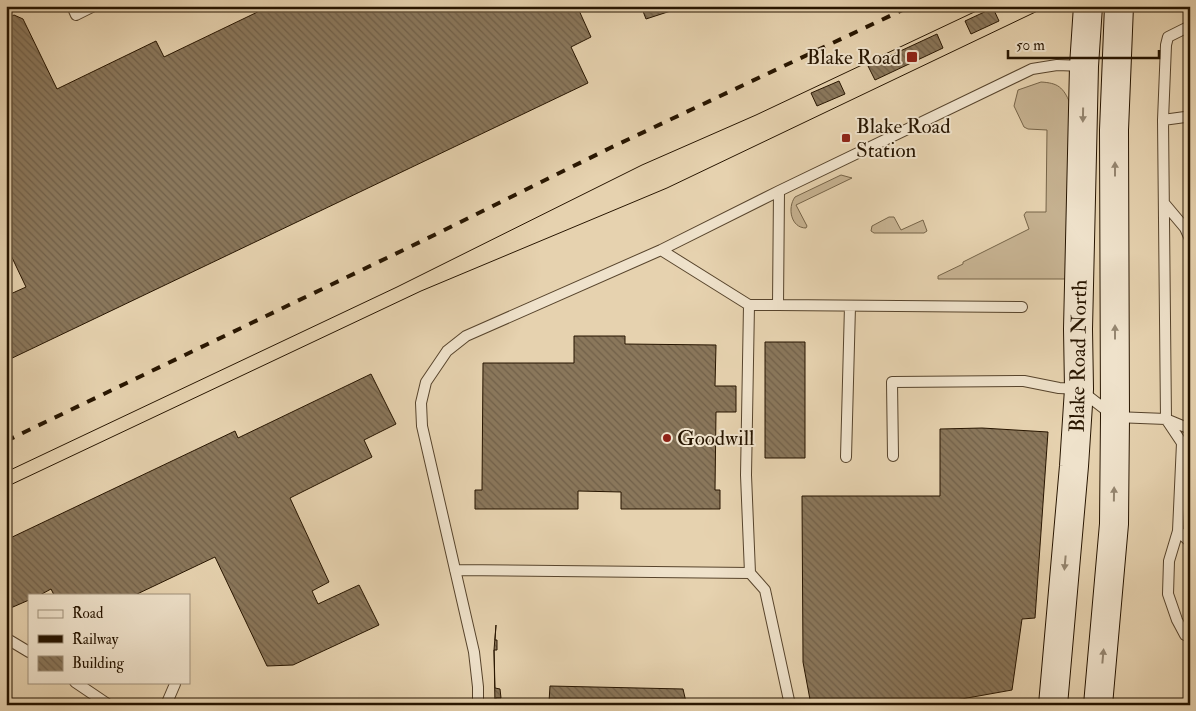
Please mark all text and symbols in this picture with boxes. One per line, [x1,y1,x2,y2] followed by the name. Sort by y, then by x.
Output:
[1008,28,1160,60] scale bar
[1016,36,1045,55] text: 50 m
[806,44,902,71] place label: Blake Road
[905,50,919,64] marker: Blake Road
[1079,107,1087,123] one-way arrow
[856,113,951,164] place label: Blake Road Station
[840,132,852,144] marker: Blake Road Station
[1111,161,1119,177] one-way arrow
[1064,279,1093,433] street label: Blake Road North
[1111,323,1119,339] one-way arrow
[677,425,755,452] place label: Goodwill
[661,432,673,444] marker: Goodwill
[1111,486,1119,502] one-way arrow
[1061,555,1069,571] one-way arrow
[28,594,190,684] legend
[72,604,104,623] text: Road
[72,630,119,649] text: Railway
[1099,648,1107,664] one-way arrow
[72,654,124,673] text: Building

